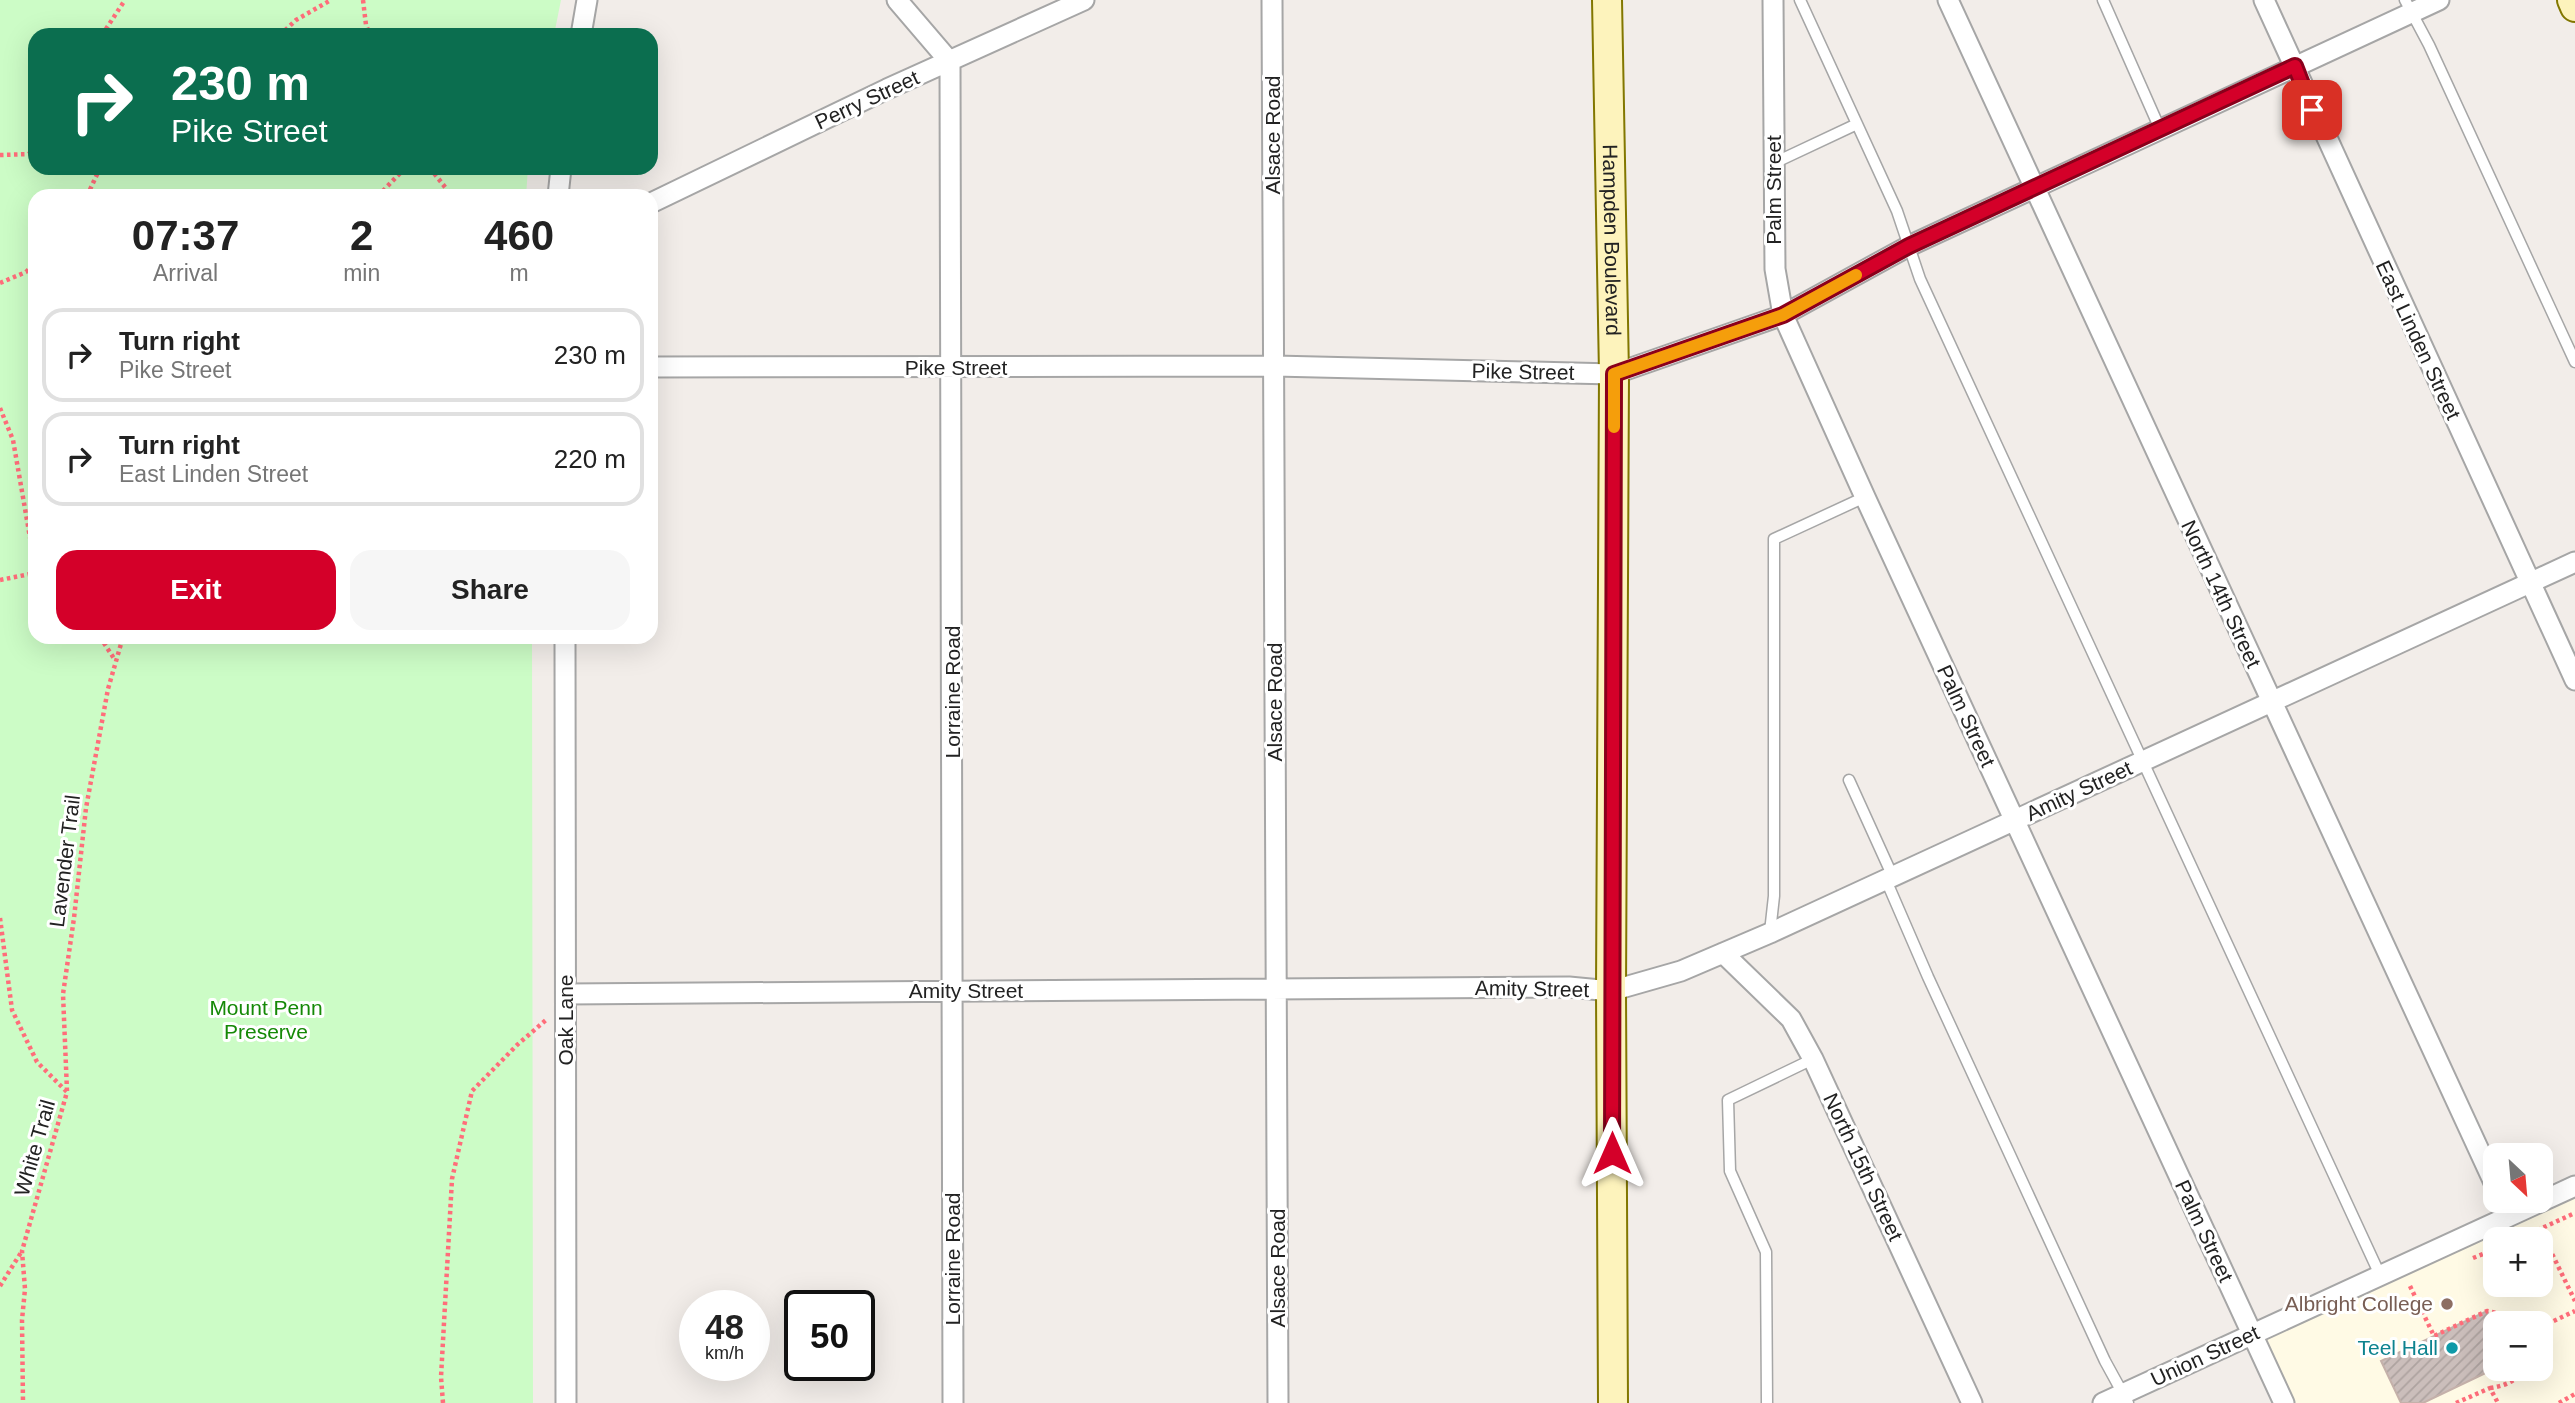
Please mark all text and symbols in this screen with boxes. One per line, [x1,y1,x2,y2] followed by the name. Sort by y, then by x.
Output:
[56,56,147,147] icon: right
[171,56,310,110] text: 230 m
[811,65,923,134] street label: Perry Street
[1261,75,1284,195] street label: Alsace Road
[2282,80,2342,140] pin
[2293,91,2331,129] icon: arrive
[171,113,328,149] text: Pike Street
[1762,135,1785,245] street label: Palm Street
[1599,144,1625,336] street label: Hampden Boulevard
[132,212,239,259] text: 07:37
[350,212,373,259] text: 2
[484,212,554,259] text: 460
[2372,257,2465,423] street label: East Linden Street
[153,260,218,286] text: Arrival
[343,260,380,286] text: min
[510,260,529,286] text: m
[119,326,240,356] text: Turn right
[60,336,98,374] icon: right
[554,340,626,370] text: 230 m
[905,356,1008,379] street label: Pike Street
[119,357,232,383] text: Pike Street
[1471,359,1575,384] street label: Pike Street
[119,430,240,460] text: Turn right
[60,440,98,478] icon: right
[554,444,626,474] text: 220 m
[119,461,308,487] text: East Linden Street
[2177,516,2266,671] street label: North 14th Street
[56,550,336,630] button: Exit
[350,550,630,630] button: Share
[941,625,964,759] street label: Lorraine Road
[1263,642,1286,762] street label: Alsace Road
[1933,661,2000,771] street label: Palm Street
[2022,756,2136,825] street label: Amity Street
[45,793,84,928] street label: Lavender Trail
[554,974,577,1066] street label: Oak Lane
[1475,976,1590,1001] street label: Amity Street
[909,979,1023,1002] street label: Amity Street
[209,996,323,1043] park label: Mount Penn Preserve
[1819,1089,1908,1244] street label: North 15th Street
[10,1097,59,1199] street label: White Trail
[1575,1116,1649,1190] position arrow
[2483,1143,2553,1213] north arrow
[2483,1143,2553,1381] map controls
[2171,1176,2238,1286] street label: Palm Street
[941,1192,964,1326] street label: Lorraine Road
[1266,1208,1289,1328] street label: Alsace Road
[2483,1227,2553,1297] button: +
[784,1290,875,1381] speed limit sign: 50
[2285,1292,2433,1315] place label: Albright College
[2439,1296,2455,1312] marker: Albright College
[705,1307,744,1346] text: 48
[2483,1311,2553,1381] button: −
[2147,1320,2263,1391] street label: Union Street
[2357,1336,2438,1359] place label: Teel Hall
[2444,1340,2460,1356] marker: Teel Hall
[705,1343,744,1363] text: km/h

